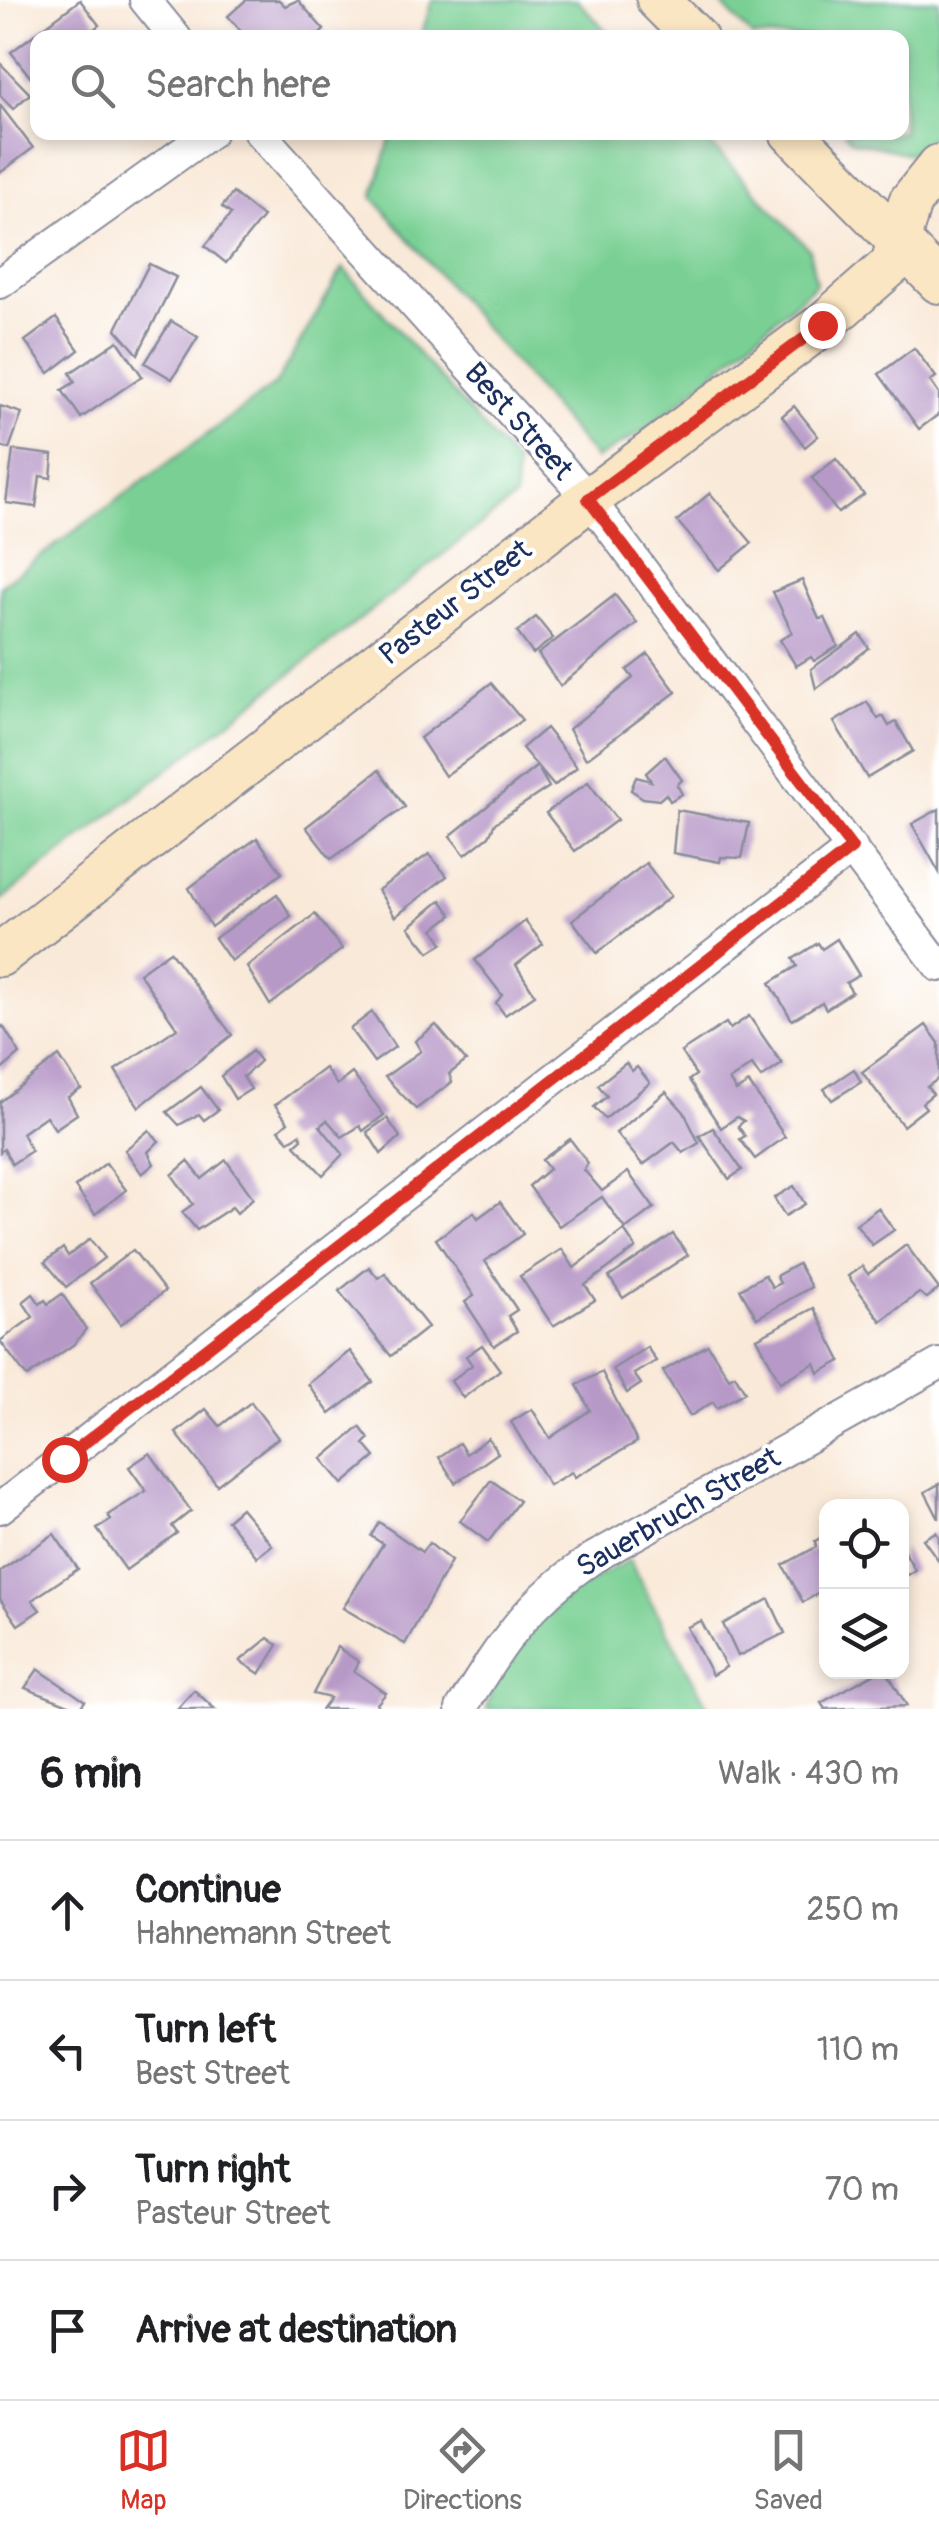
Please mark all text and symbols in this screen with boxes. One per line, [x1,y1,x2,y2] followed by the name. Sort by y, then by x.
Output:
[30,30,909,140] search box
[65,58,120,113] icon: search
[145,61,331,109] text: Search here
[800,303,846,349] route end
[456,355,582,488] street label: Best Street
[372,531,540,673] street label: Pasteur Street
[42,1437,88,1483] route start
[570,1439,788,1586] street label: Sauerbruch Street
[819,1499,909,1679] map controls
[819,1499,909,1589] button: locate
[819,1589,909,1679] button: layers
[40,1748,142,1800] text: 6 min
[718,1754,899,1794] text: Walk · 430 m
[135,1866,281,1914] text: Continue
[40,1883,95,1938] icon: ahead
[807,1890,899,1930] text: 250 m
[135,1914,391,1954] text: Hahnemann Street
[135,2006,276,2054] text: Turn left
[40,2023,95,2078] icon: left
[817,2030,899,2070] text: 110 m
[135,2054,290,2094] text: Best Street
[135,2146,290,2194] text: Turn right
[40,2163,95,2218] icon: right
[825,2170,899,2210] text: 70 m
[135,2194,331,2234] text: Pasteur Street
[40,2303,95,2358] icon: arrive
[135,2306,457,2354] text: Arrive at destination
[116,2423,171,2518] tab: Map
[403,2423,522,2518] tab: Directions
[754,2423,823,2518] tab: Saved

